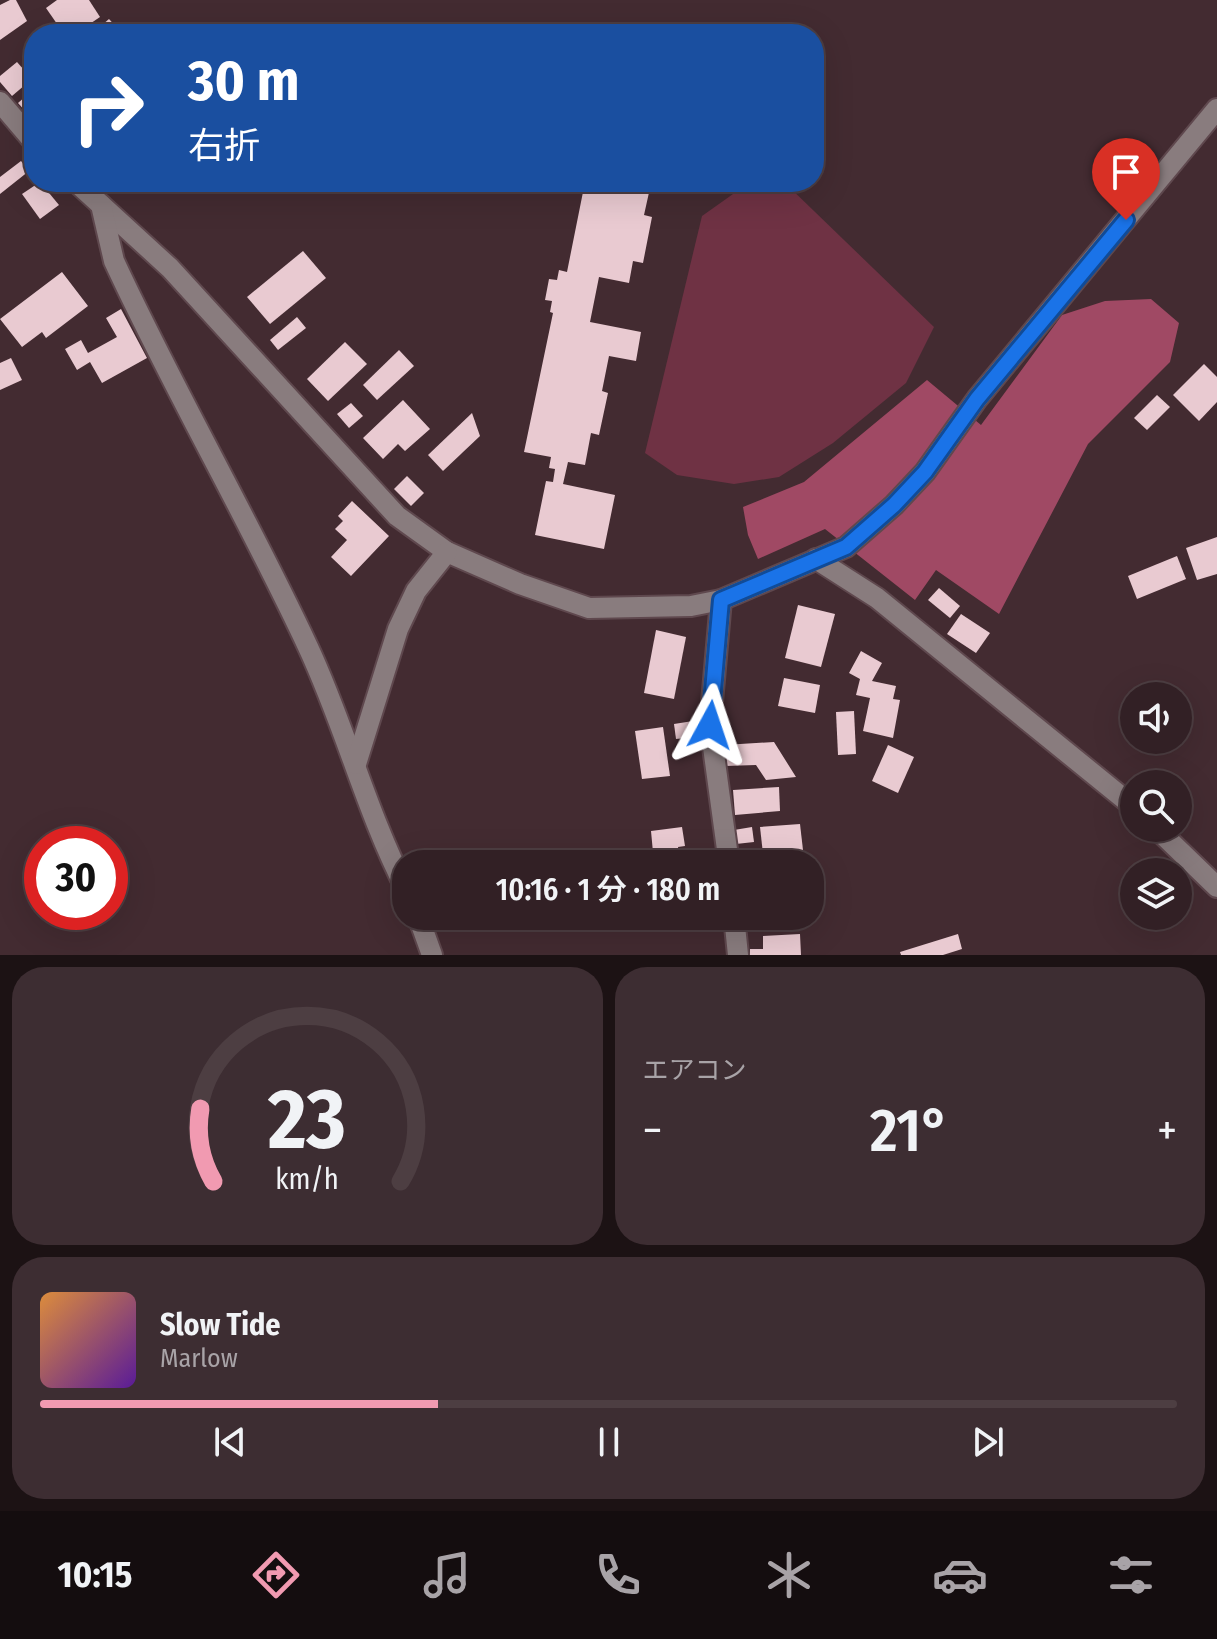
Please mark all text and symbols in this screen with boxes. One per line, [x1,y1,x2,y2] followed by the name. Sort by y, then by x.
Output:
[188,48,299,115] text: 30 m
[56,56,160,160] icon: right
[188,124,260,168] text: 右折
[1092,138,1160,220] pin
[1104,150,1148,194] icon: arrive
[1120,682,1192,930] map controls
[1120,682,1192,754] button: sound
[668,683,752,767] position arrow
[1120,770,1192,842] button: search
[24,826,128,930] speed limit sign: 30
[1120,858,1192,930] button: layers
[496,872,720,908] text: 10:16 · 1 分 · 180 m
[643,1055,747,1086] text: エアコン
[267,1070,346,1170] text: 23
[870,1095,949,1167] text: 21°
[643,1104,662,1157] text: −
[1157,1104,1177,1157] text: +
[275,1162,339,1197] text: km/h
[160,1307,281,1343] text: Slow Tide
[160,1343,238,1374] text: Marlow
[208,1420,252,1464] icon: previous
[587,1420,631,1464] icon: pause
[966,1420,1010,1464] icon: next
[248,1547,304,1603] icon: directions
[419,1547,475,1603] icon: music
[590,1547,646,1603] icon: phone
[761,1547,817,1603] icon: climate
[932,1547,988,1603] icon: car
[1103,1547,1159,1603] icon: filters
[58,1553,132,1597] text: 10:15

